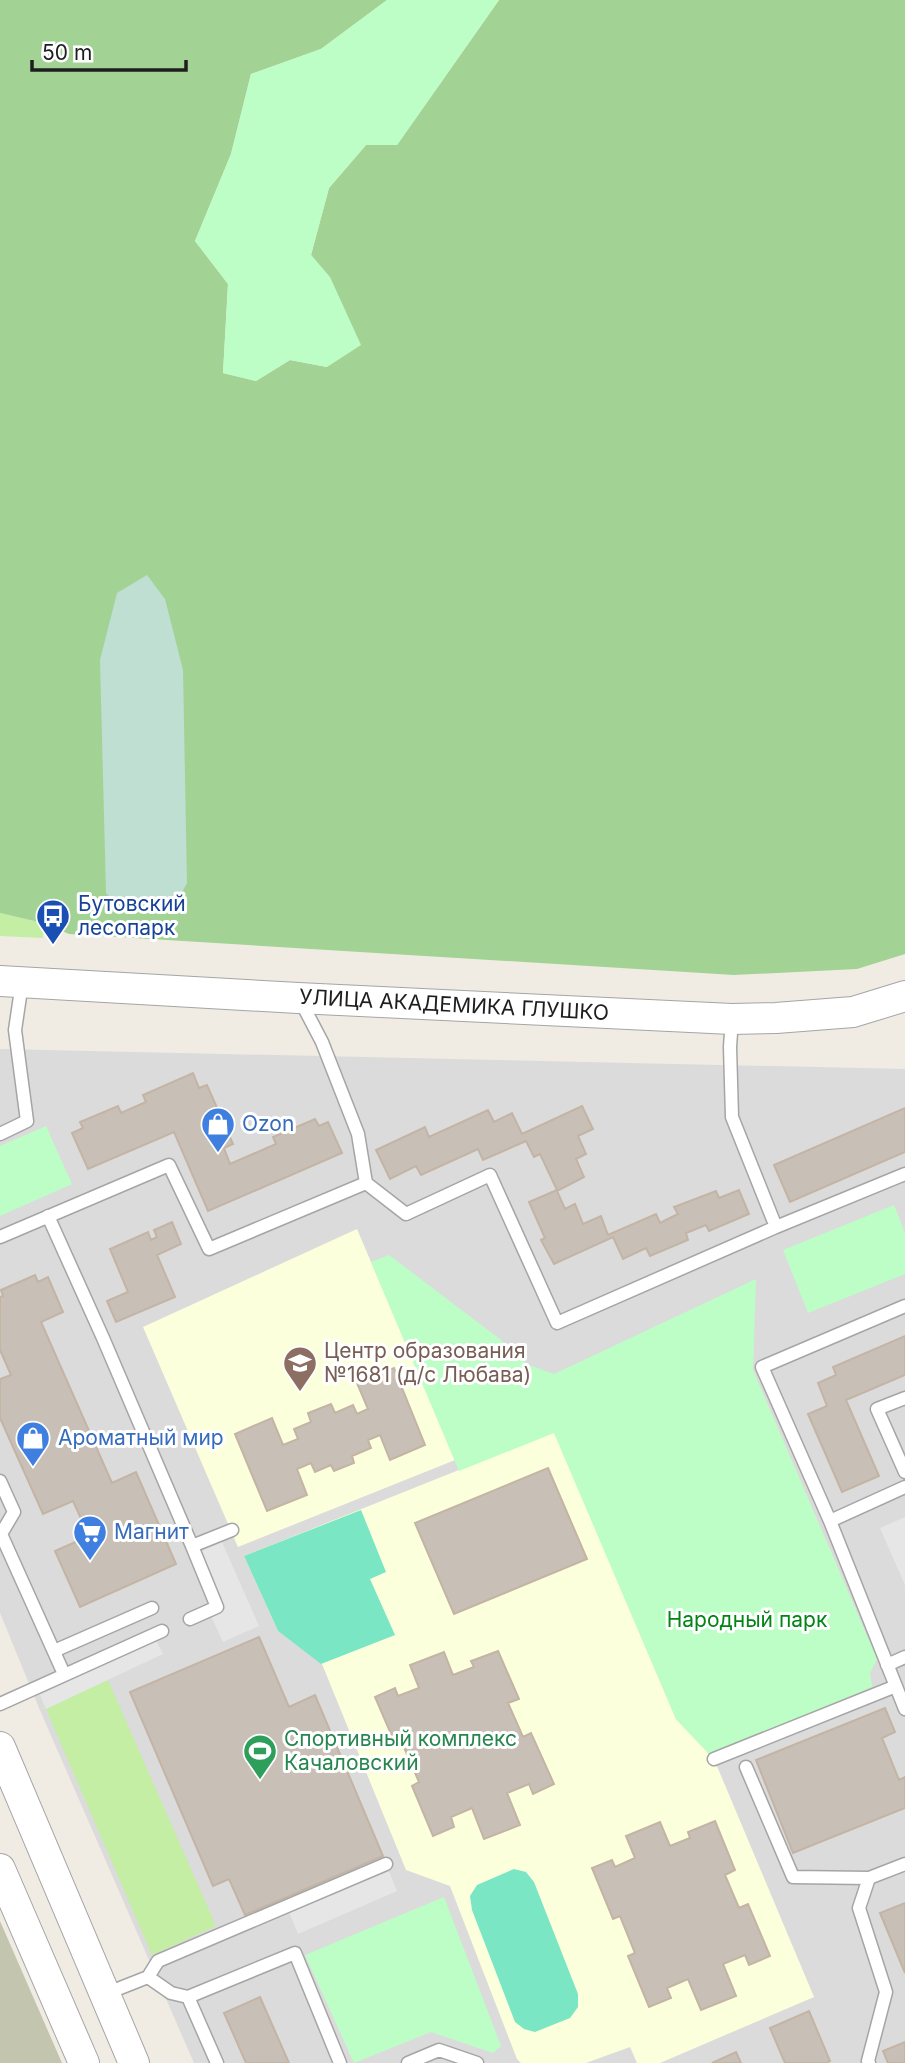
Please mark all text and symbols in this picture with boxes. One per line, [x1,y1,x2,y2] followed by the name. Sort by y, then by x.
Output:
[32,28,186,72] scale bar
[42,40,92,65] text: 50 m
[78,891,186,940] place label: Бутовский лесопарк
[34,897,72,946] bus stop icon: Бутовский лесопарк
[298,984,610,1025] street label: УЛИЦА АКАДЕМИКА ГЛУШКО
[199,1105,237,1154] shop icon: Ozon
[242,1111,294,1136] place label: Ozon
[324,1338,531,1387] place label: Центр образования №1681 (д/с Любава)
[281,1344,319,1393] school or university icon: Центр образования №1681 (д/с Любава)
[14,1419,52,1468] shop icon: Ароматный мир
[58,1425,224,1450] place label: Ароматный мир
[71,1513,109,1562] supermarket icon: Магнит
[114,1519,189,1544] place label: Магнит
[667,1607,828,1632] park label: Народный парк
[284,1726,517,1775] place label: Спортивный комплекс Качаловский
[241,1732,279,1781] sports icon: Спортивный комплекс Качаловский

